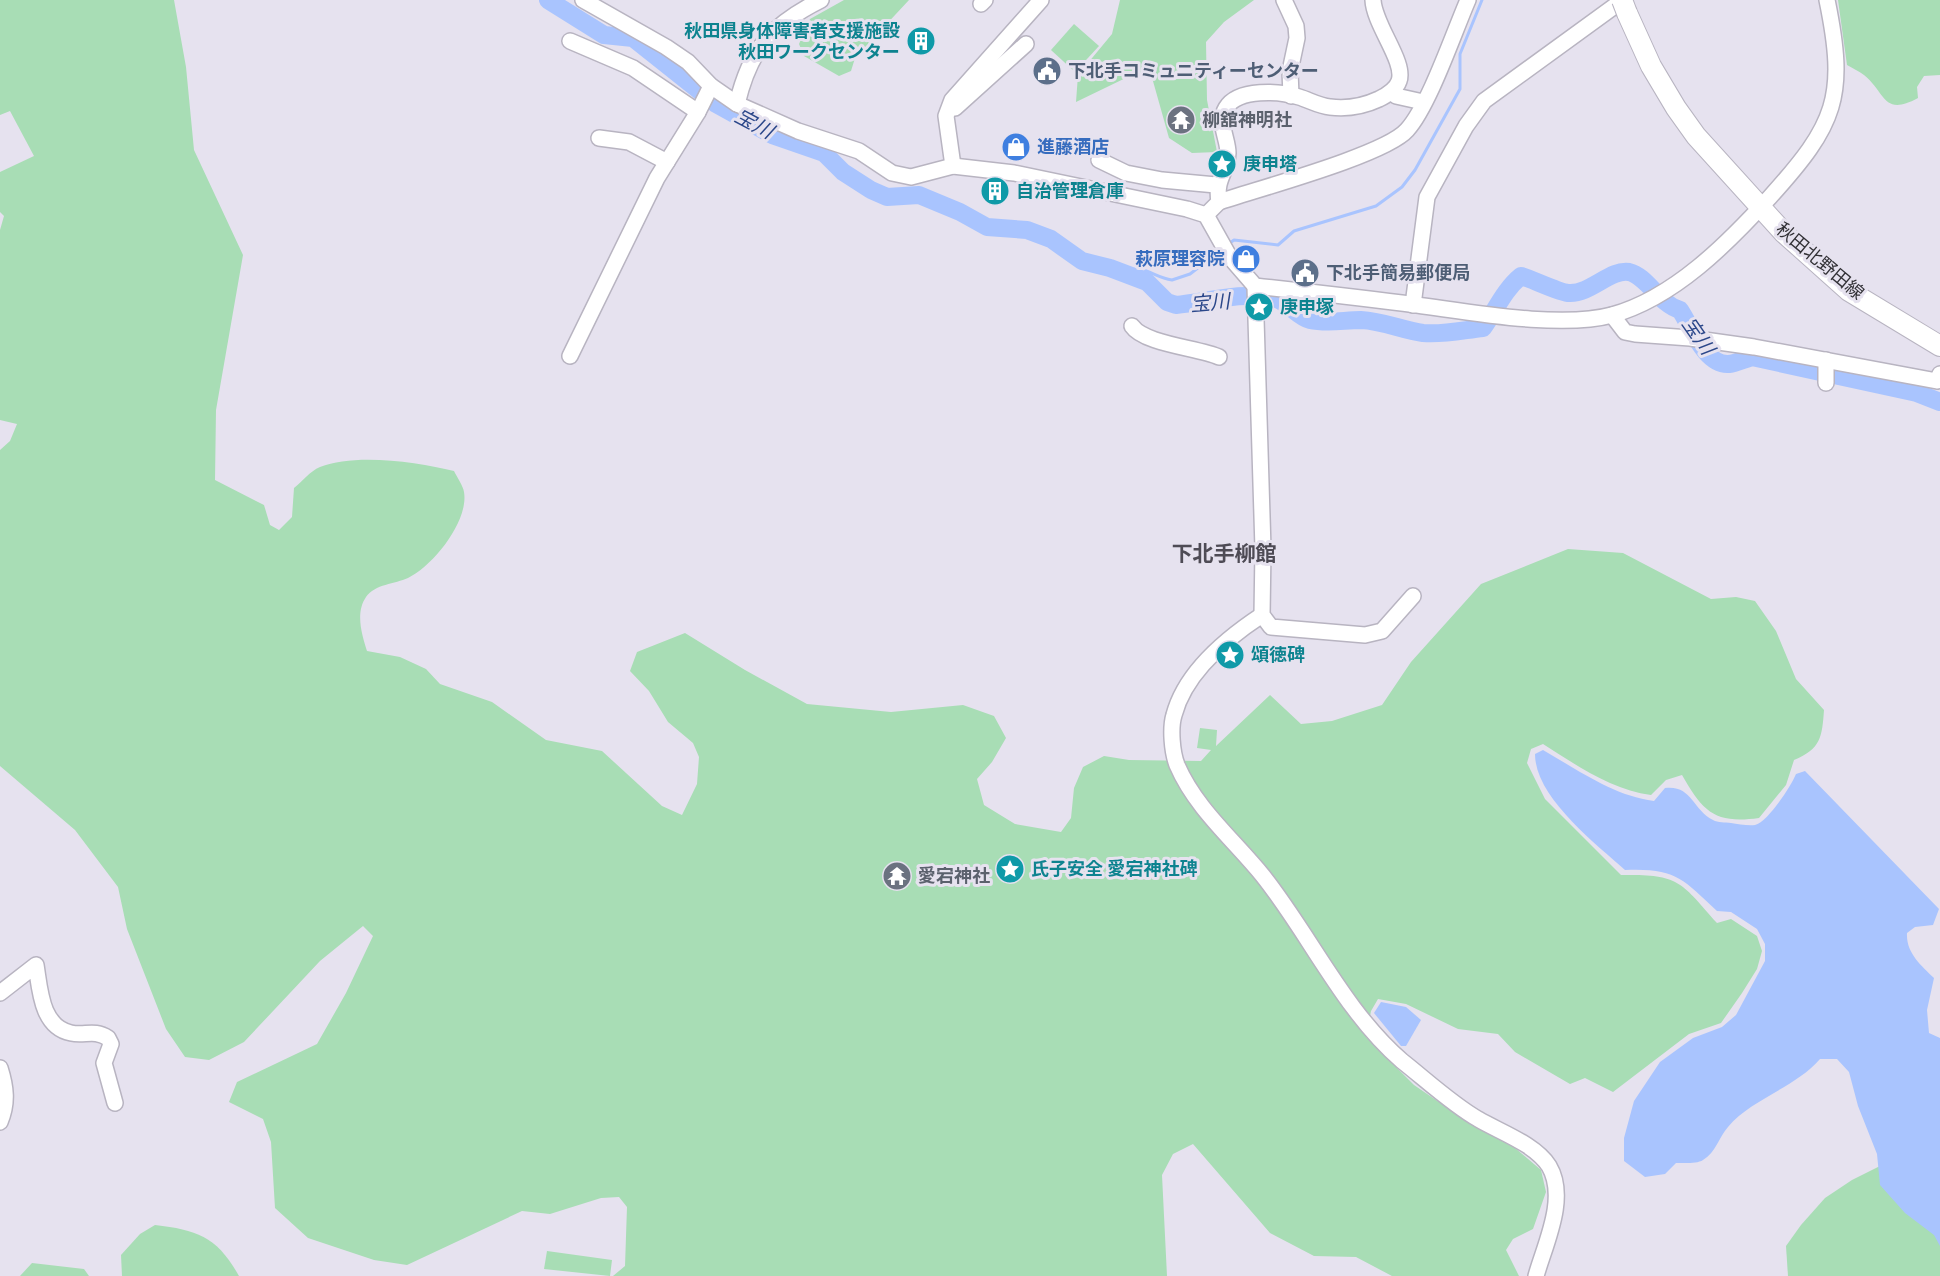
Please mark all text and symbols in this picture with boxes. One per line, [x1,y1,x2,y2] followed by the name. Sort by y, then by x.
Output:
[684,20,900,63] place label: 秋田県身体障害者支援施設 秋田ワークセンター
[905,25,937,57] building icon: 秋田県身体障害者支援施設 秋田ワークセンター
[1031,55,1063,87] public building icon: 下北手コミュニティーセンター
[1068,60,1319,82] place label: 下北手コミュニティーセンター
[731,104,779,144] water label: 宝川
[1165,104,1197,136] temple icon: 柳舘神明社
[1202,109,1292,131] place label: 柳舘神明社
[1000,131,1032,163] shop icon: 進藤酒店
[1037,136,1109,158] place label: 進藤酒店
[1206,148,1238,180] place icon: 庚申塔
[1243,153,1297,175] place label: 庚申塔
[979,175,1011,207] building icon: 自治管理倉庫
[1016,180,1124,202] place label: 自治管理倉庫
[1772,218,1868,304] street label: 秋田北野田線
[1230,243,1262,275] shop icon: 萩原理容院
[1135,248,1225,270] place label: 萩原理容院
[1289,257,1321,289] public building icon: 下北手簡易郵便局
[1326,262,1470,284] place label: 下北手簡易郵便局
[1189,290,1233,316] water label: 宝川
[1243,291,1275,323] place icon: 庚申塚
[1280,296,1334,318] place label: 庚申塚
[1677,313,1720,361] water label: 宝川
[1172,542,1277,566] district label: 下北手柳館
[1214,639,1246,671] place icon: 頌徳碑
[1251,644,1305,666] place label: 頌徳碑
[994,853,1026,885] place icon: 氏子安全 愛宕神社碑
[1031,858,1198,880] place label: 氏子安全 愛宕神社碑
[881,860,913,892] temple icon: 愛宕神社
[918,865,990,887] place label: 愛宕神社

